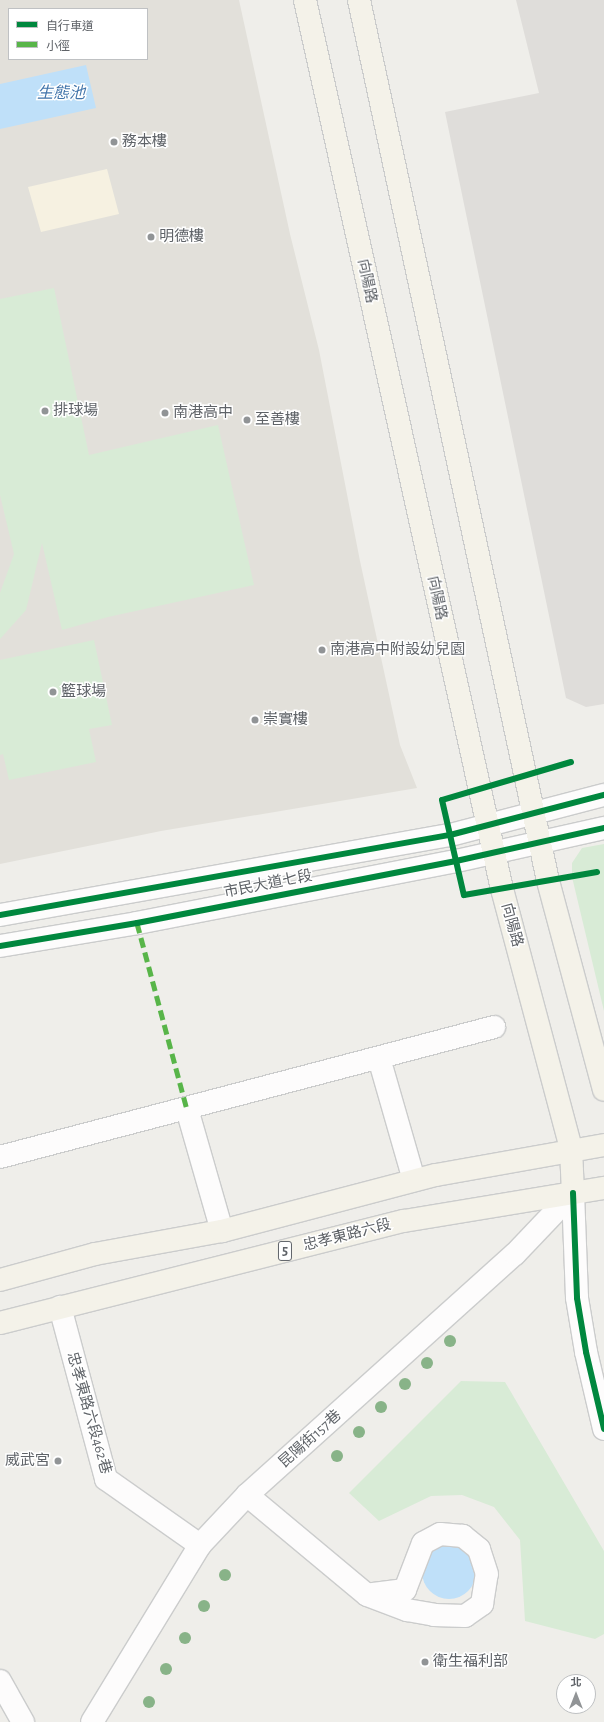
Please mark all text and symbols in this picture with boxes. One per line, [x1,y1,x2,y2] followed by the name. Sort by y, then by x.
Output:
[8,8,148,60] legend
[46,20,94,32] text: 自行車道
[46,40,70,52] text: 小徑
[37,83,85,103] water label: 生態池
[122,133,167,151] place label: 務本樓
[109,137,119,147] marker: 務本樓
[159,228,204,246] place label: 明德樓
[146,232,156,242] marker: 明德樓
[354,257,380,305] street label: 向陽路
[53,402,98,420] place label: 排球場
[173,404,233,422] place label: 南港高中
[40,406,50,416] marker: 排球場
[160,408,170,418] marker: 南港高中
[255,411,300,429] place label: 至善樓
[242,415,252,425] marker: 至善樓
[424,574,450,622] street label: 向陽路
[330,641,465,659] place label: 南港高中附設幼兒園
[317,645,327,655] marker: 南港高中附設幼兒園
[61,683,106,701] place label: 籃球場
[48,687,58,697] marker: 籃球場
[263,711,308,729] place label: 崇實樓
[250,715,260,725] marker: 崇實樓
[222,867,314,901] street label: 市民大道七段
[497,901,527,949] street label: 向陽路
[301,1215,393,1255] street label: 忠孝東路六段
[277,1239,293,1263] road number: 5
[63,1350,115,1476] street label: 忠孝東路六段462巷
[275,1406,345,1472] street label: 昆陽街157巷
[5,1452,50,1470] place label: 威武宮
[53,1456,63,1466] marker: 威武宮
[433,1653,508,1671] place label: 衛生福利部
[420,1657,430,1667] marker: 衛生福利部
[556,1674,596,1714] north arrow
[571,1677,582,1688] text: 北

